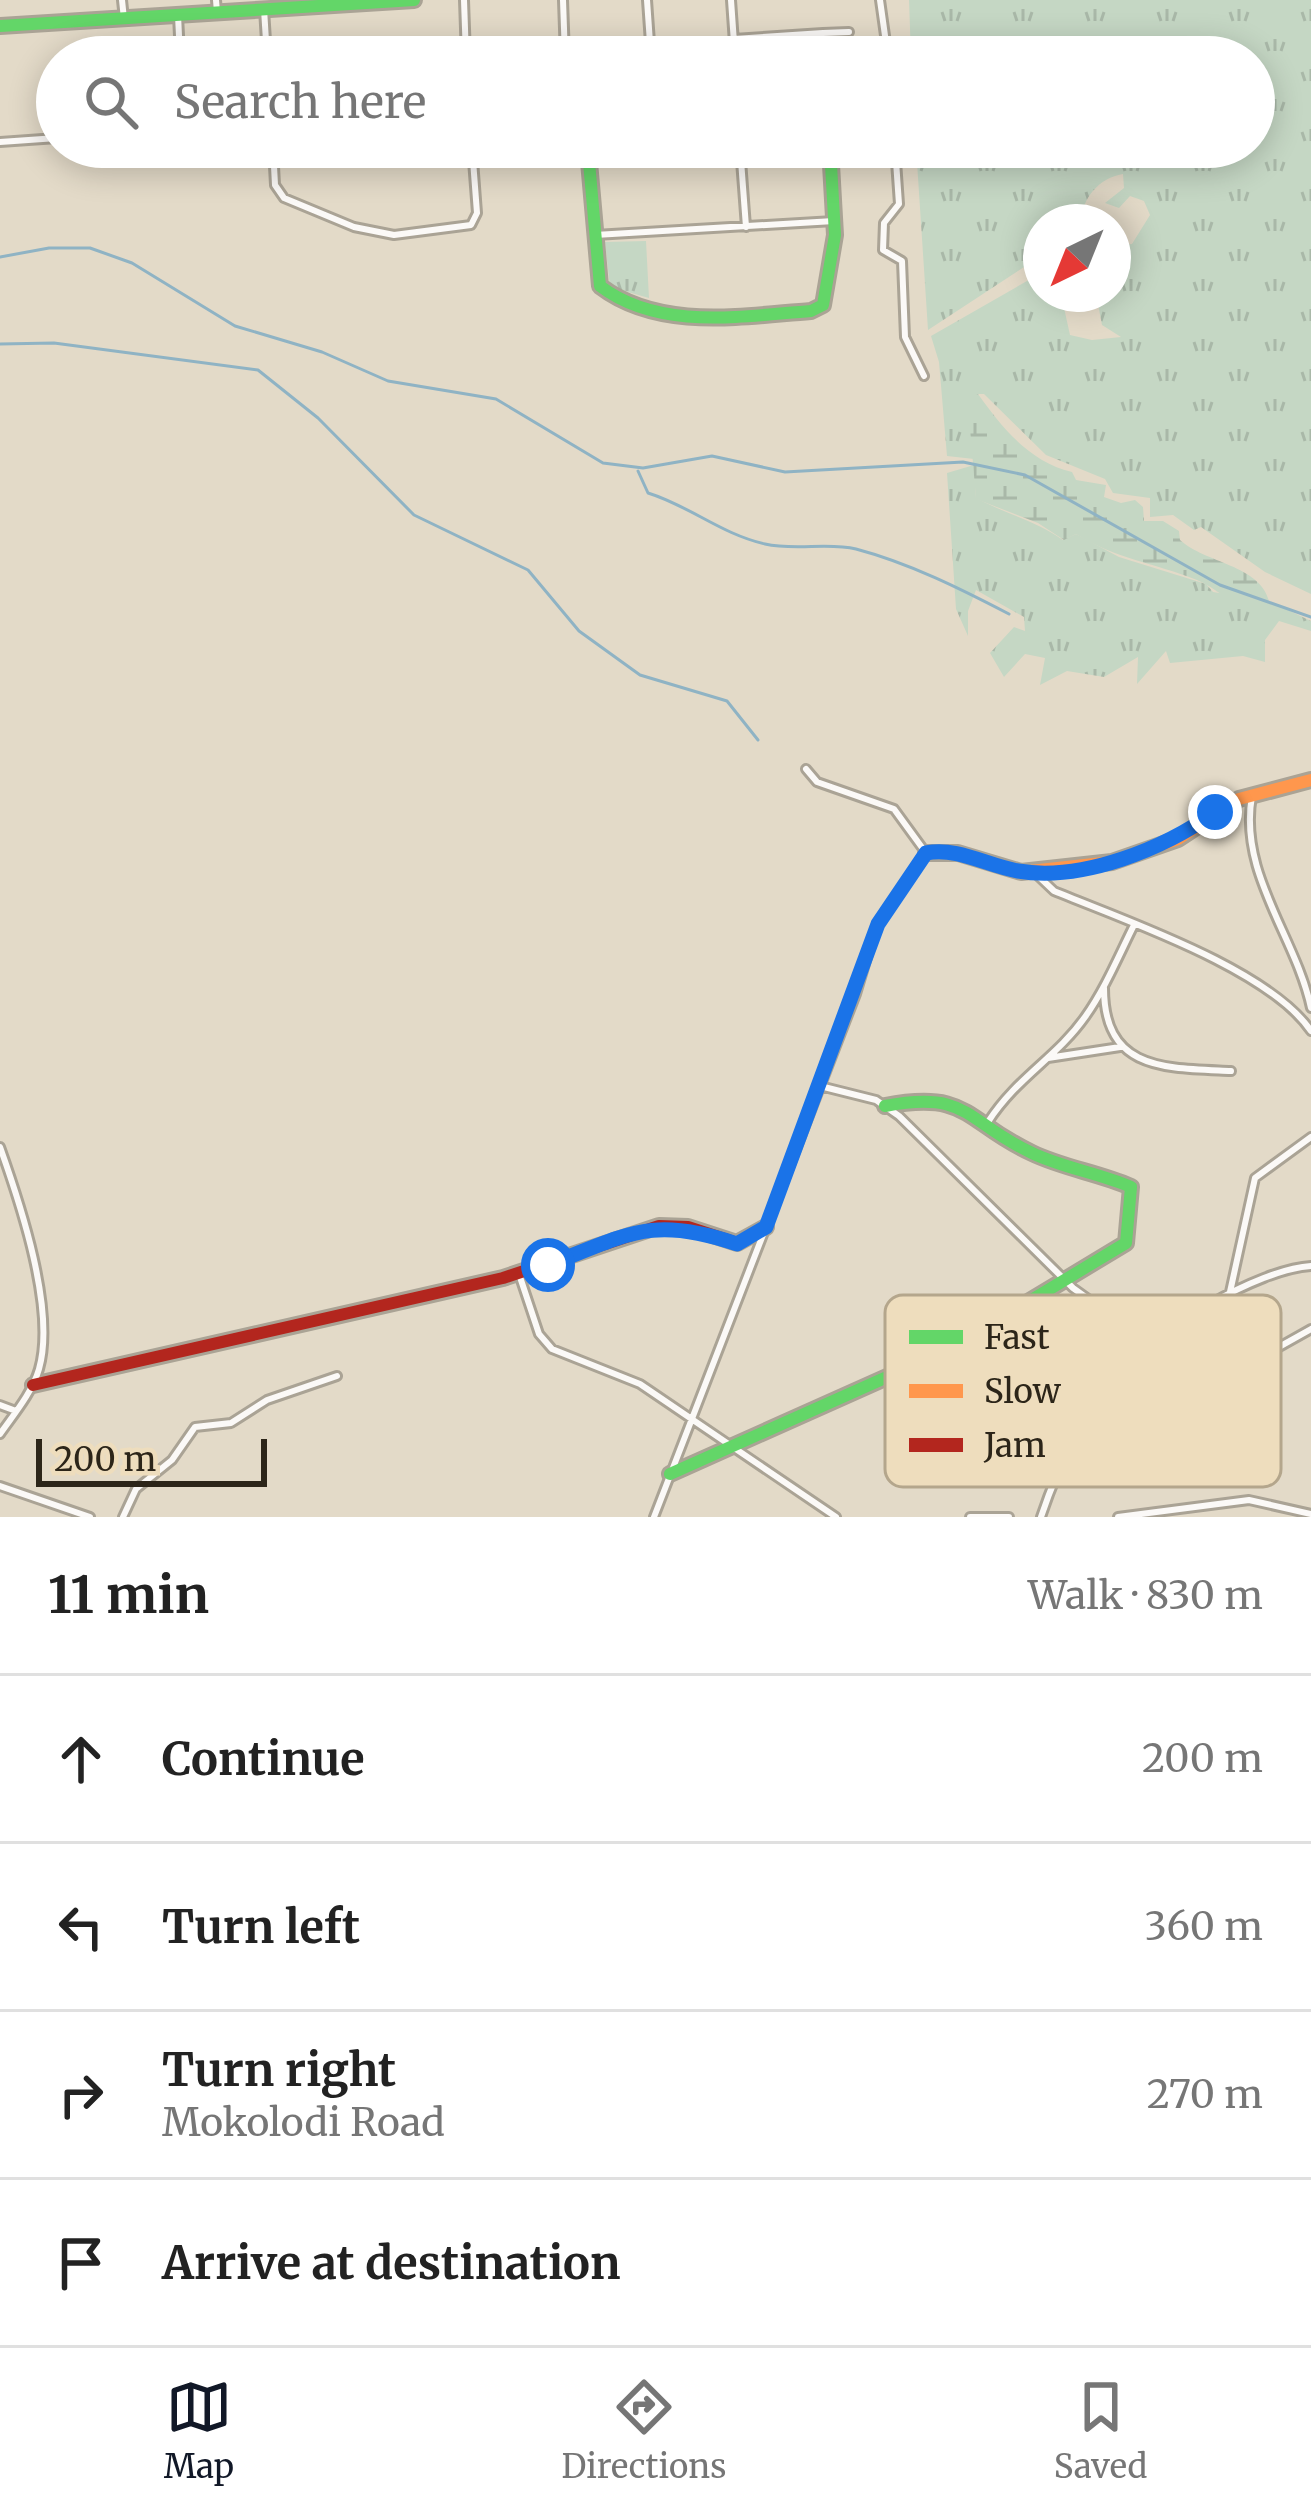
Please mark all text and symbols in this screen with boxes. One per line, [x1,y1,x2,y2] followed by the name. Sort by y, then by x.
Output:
[36,36,1275,168] search box
[78,69,144,135] icon: search
[174,74,426,130] text: Search here
[1023,204,1131,312] north arrow
[1188,785,1242,839] route end
[521,1238,575,1292] route start
[885,1295,1281,1487] legend
[984,1317,1050,1358] text: Fast
[984,1371,1062,1412] text: Slow
[983,1425,1046,1466] text: Jam
[36,1433,267,1486] scale bar
[54,1439,156,1480] text: 200 m
[48,1563,209,1627] text: 11 min
[1028,1571,1263,1620] text: Walk · 830 m
[48,1726,114,1792] icon: ahead
[162,1731,364,1787] text: Continue
[1142,1734,1263,1783] text: 200 m
[48,1894,114,1960] icon: left
[162,1899,360,1955] text: Turn left
[1145,1902,1263,1951] text: 360 m
[162,2042,396,2098] text: Turn right
[48,2062,114,2128] icon: right
[1147,2070,1263,2119] text: 270 m
[162,2098,445,2147] text: Mokolodi Road
[48,2230,114,2296] icon: arrive
[162,2235,620,2291] text: Arrive at destination
[164,2374,234,2487] tab: Map
[561,2374,726,2487] tab: Directions
[1054,2374,1147,2487] tab: Saved

